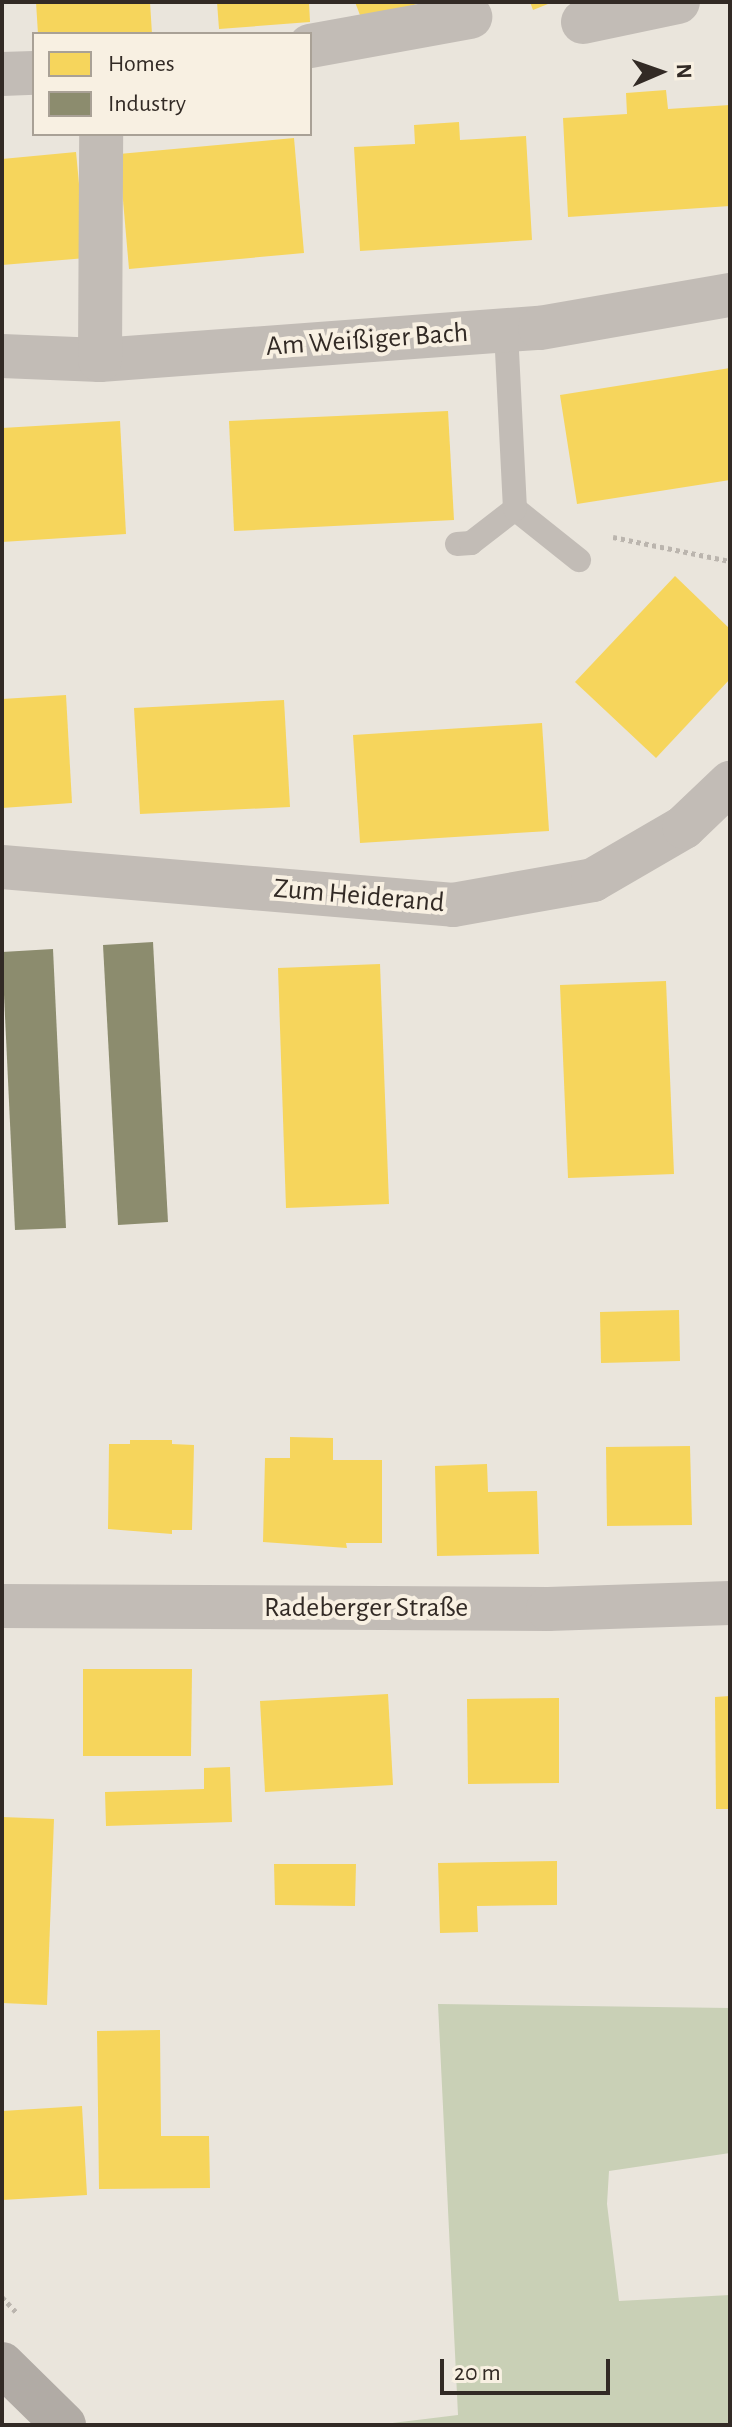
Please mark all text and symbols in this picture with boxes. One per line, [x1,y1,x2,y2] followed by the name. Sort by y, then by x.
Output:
[32,32,312,136] legend
[620,32,700,112] north arrow
[108,52,175,76] text: Homes
[673,63,695,79] text: N
[108,92,186,116] text: Industry
[265,316,469,364] street label: Am Weißiger Bach
[272,872,446,920] street label: Zum Heiderand
[264,1591,468,1625] street label: Radeberger Straße
[444,2343,614,2393] scale bar
[454,2361,501,2385] text: 20 m

